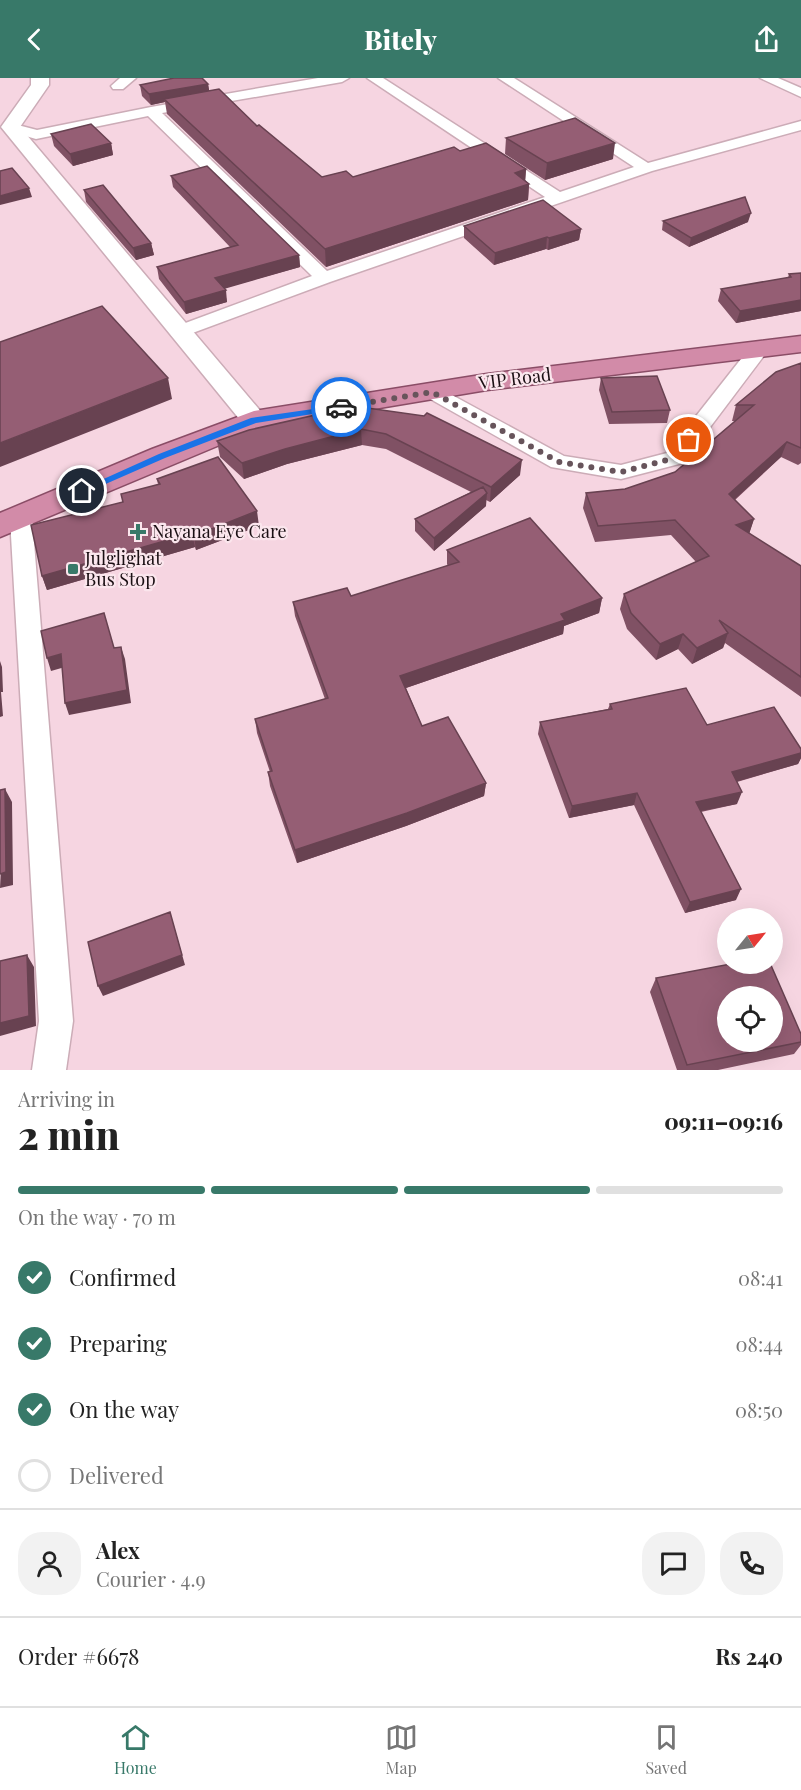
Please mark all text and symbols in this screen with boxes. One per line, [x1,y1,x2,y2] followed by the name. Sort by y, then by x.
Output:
[364,21,437,57] text: Bitely
[18,23,51,56] icon: back
[750,23,783,56] icon: share
[476,362,553,394] street label: VIP Road
[311,377,371,437] courier
[325,391,358,424] icon: car
[663,414,714,465] pin
[672,423,705,456] icon: bag
[56,465,107,516] pin
[65,474,98,507] icon: home
[152,519,287,543] place label: Nayana Eye Care
[129,523,147,541] marker: Nayana Eye Care
[84,546,162,591] place label: Julglighat Bus Stop
[66,562,80,576] marker: Julglighat Bus Stop
[717,908,783,974] north arrow
[717,908,783,1052] map controls
[717,986,783,1052] button: locate
[18,1085,115,1112] text: Arriving in
[664,1106,783,1136] text: 09:11–09:16
[18,1108,120,1160] text: 2 min
[18,1203,176,1230] text: On the way · 70 m
[18,1261,51,1294] icon: check
[69,1262,176,1292] text: Confirmed
[738,1264,783,1291] text: 08:41
[18,1327,51,1360] icon: check
[69,1328,167,1358] text: Preparing
[736,1330,783,1357] text: 08:44
[18,1393,51,1426] icon: check
[69,1394,179,1424] text: On the way
[735,1396,783,1423] text: 08:50
[69,1460,164,1490] text: Delivered
[18,1532,81,1595] button: person
[642,1532,705,1595] button: chat
[720,1532,783,1595] button: phone
[96,1535,140,1565] text: Alex
[96,1565,206,1592] text: Courier · 4.9
[18,1641,140,1671] text: Order #6678
[715,1641,783,1671] text: Rs 240
[114,1721,157,1778] tab: Home
[385,1721,418,1778] tab: Map
[645,1721,687,1778] tab: Saved

